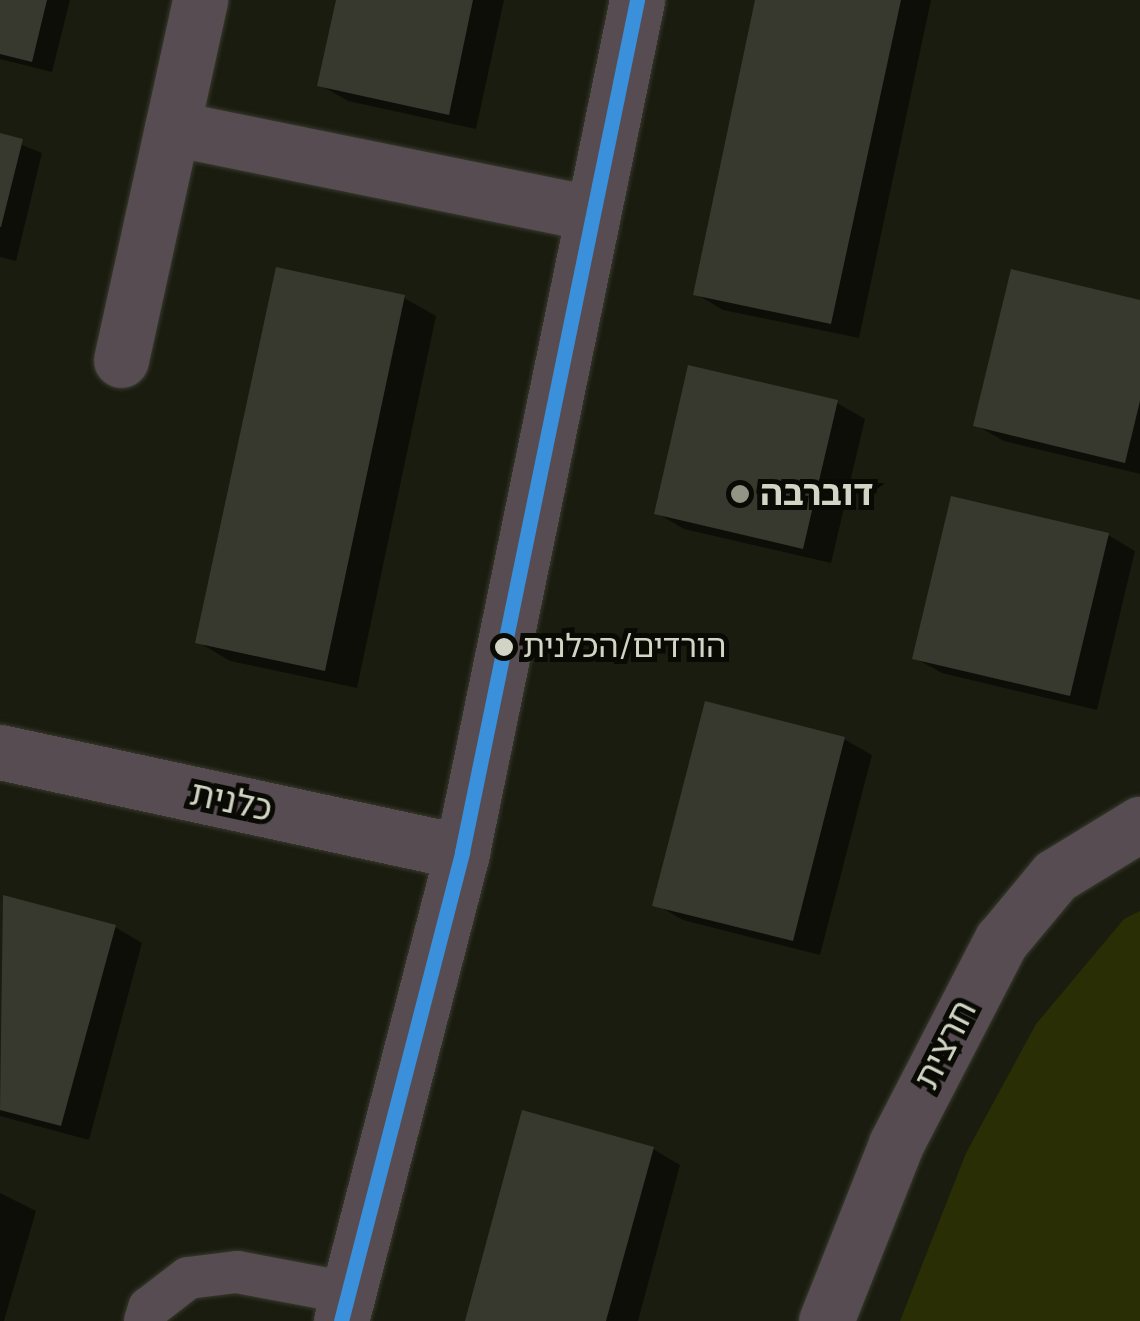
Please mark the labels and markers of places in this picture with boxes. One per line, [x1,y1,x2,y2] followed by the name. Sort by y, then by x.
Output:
[760,473,873,515] place label: דוברבה
[729,483,751,505] marker: דוברבה
[523,628,726,666] place label: הורדים/הכלנית
[494,637,514,657] marker: הורדים/הכלנית

